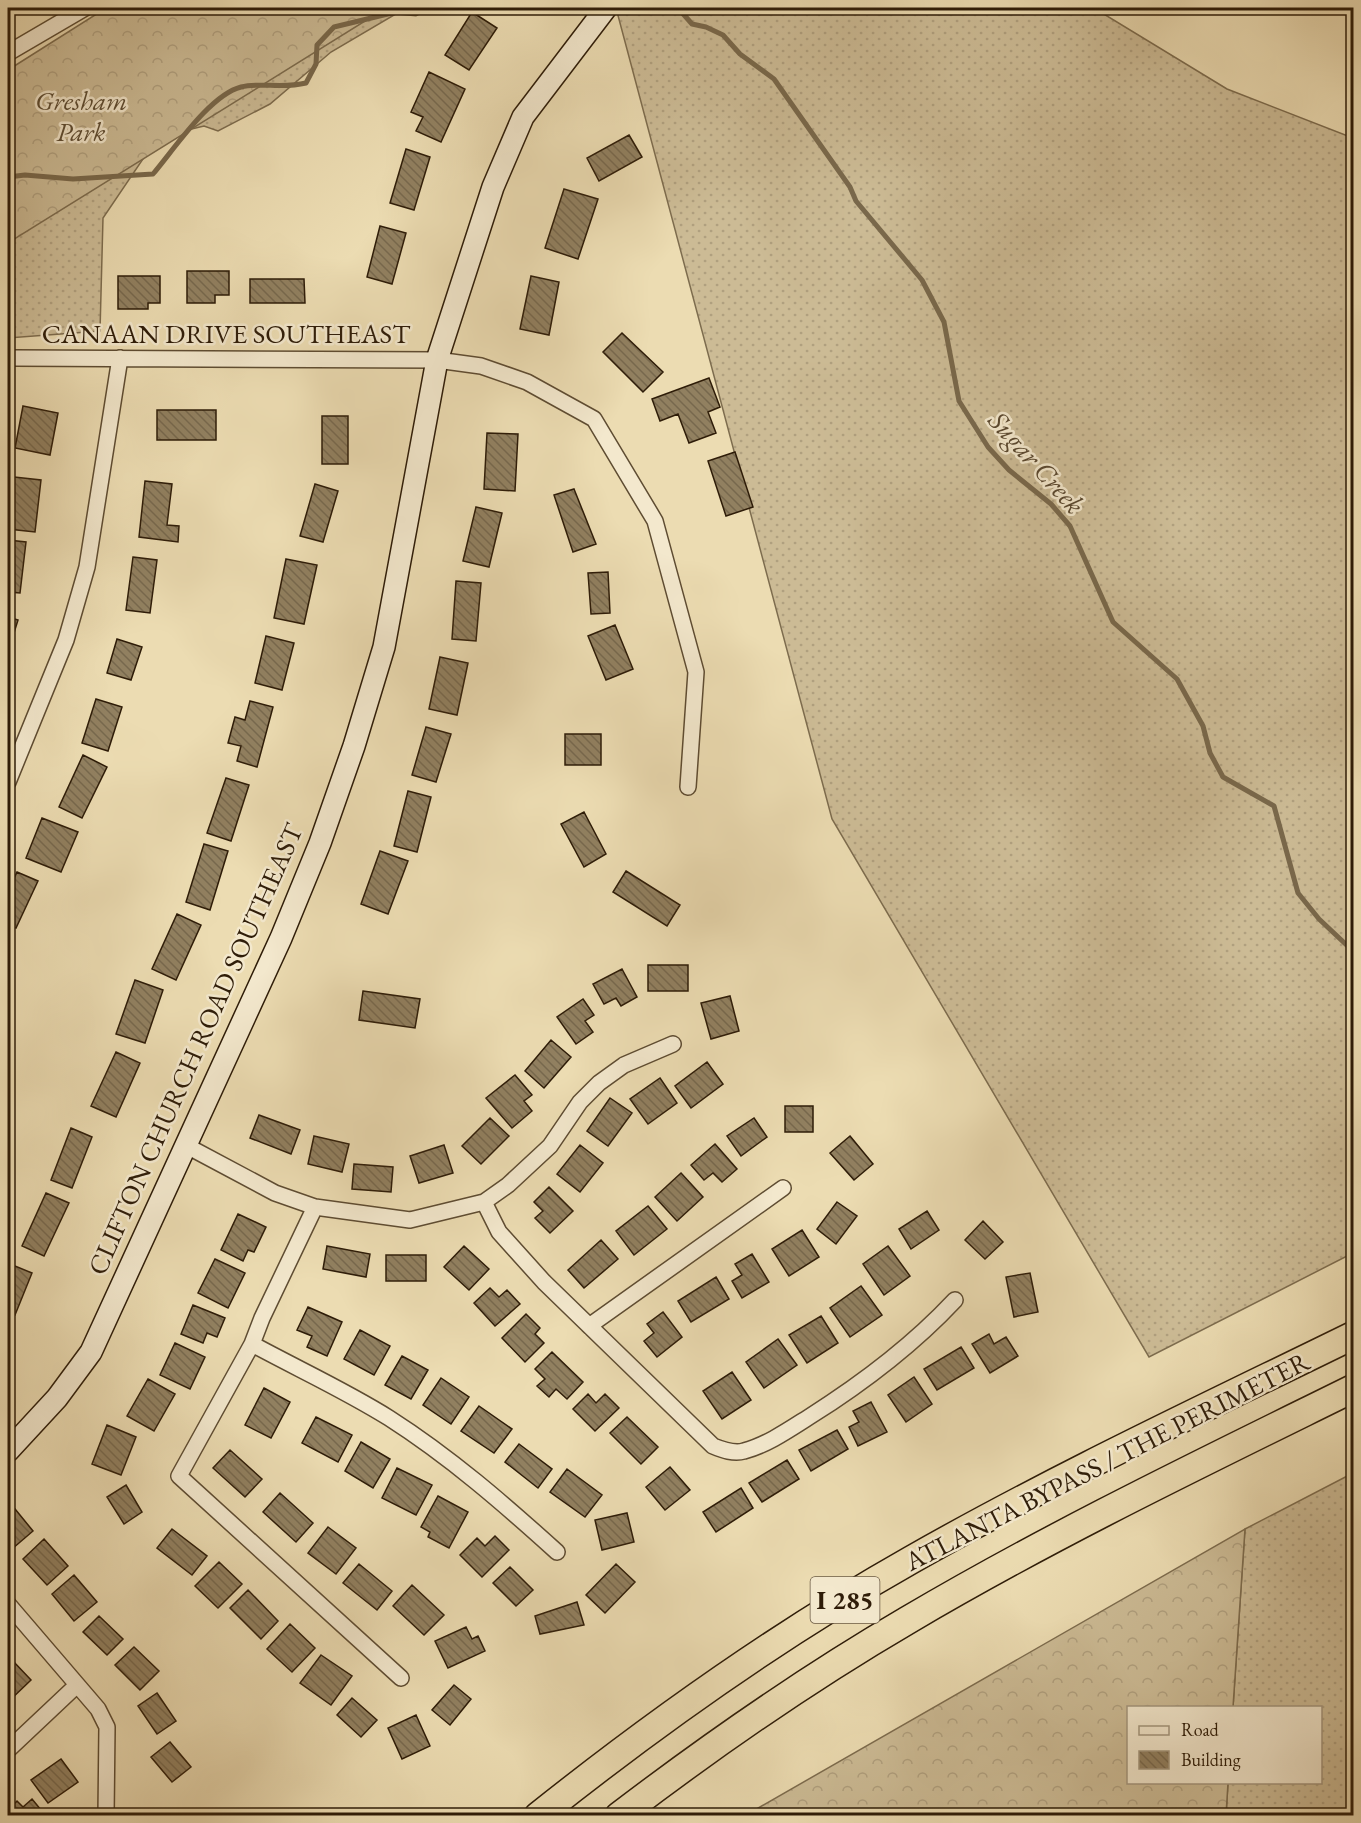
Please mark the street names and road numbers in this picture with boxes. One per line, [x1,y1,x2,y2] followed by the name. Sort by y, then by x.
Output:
[42,316,411,351] street label: CANAAN DRIVE SOUTHEAST
[79,817,311,1280] street label: CLIFTON CHURCH ROAD SOUTHEAST
[898,1343,1316,1579] street label: ATLANTA BYPASS / THE PERIMETER
[810,1577,880,1623] road number: I 285

